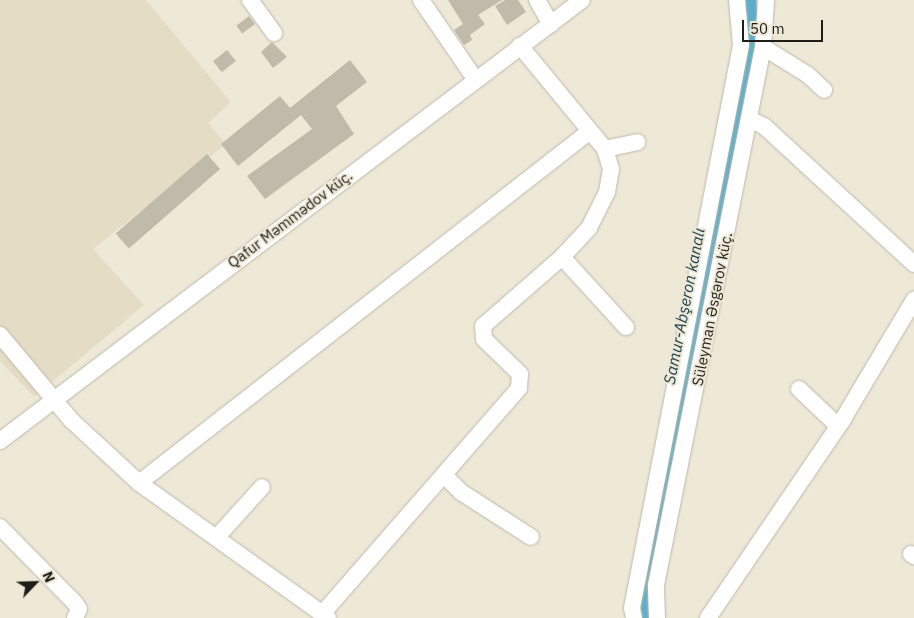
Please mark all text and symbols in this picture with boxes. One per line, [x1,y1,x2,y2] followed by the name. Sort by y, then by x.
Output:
[744,10,825,42] scale bar
[750,19,785,38] text: 50 m
[224,166,356,272] street label: Qafur Məmmədov küç.
[659,226,709,386] water label: Samur-Abşeron kanalı
[688,230,736,388] street label: Süleyman Əsgərov küç.
[10,558,60,608] north arrow
[38,569,59,585] text: N

